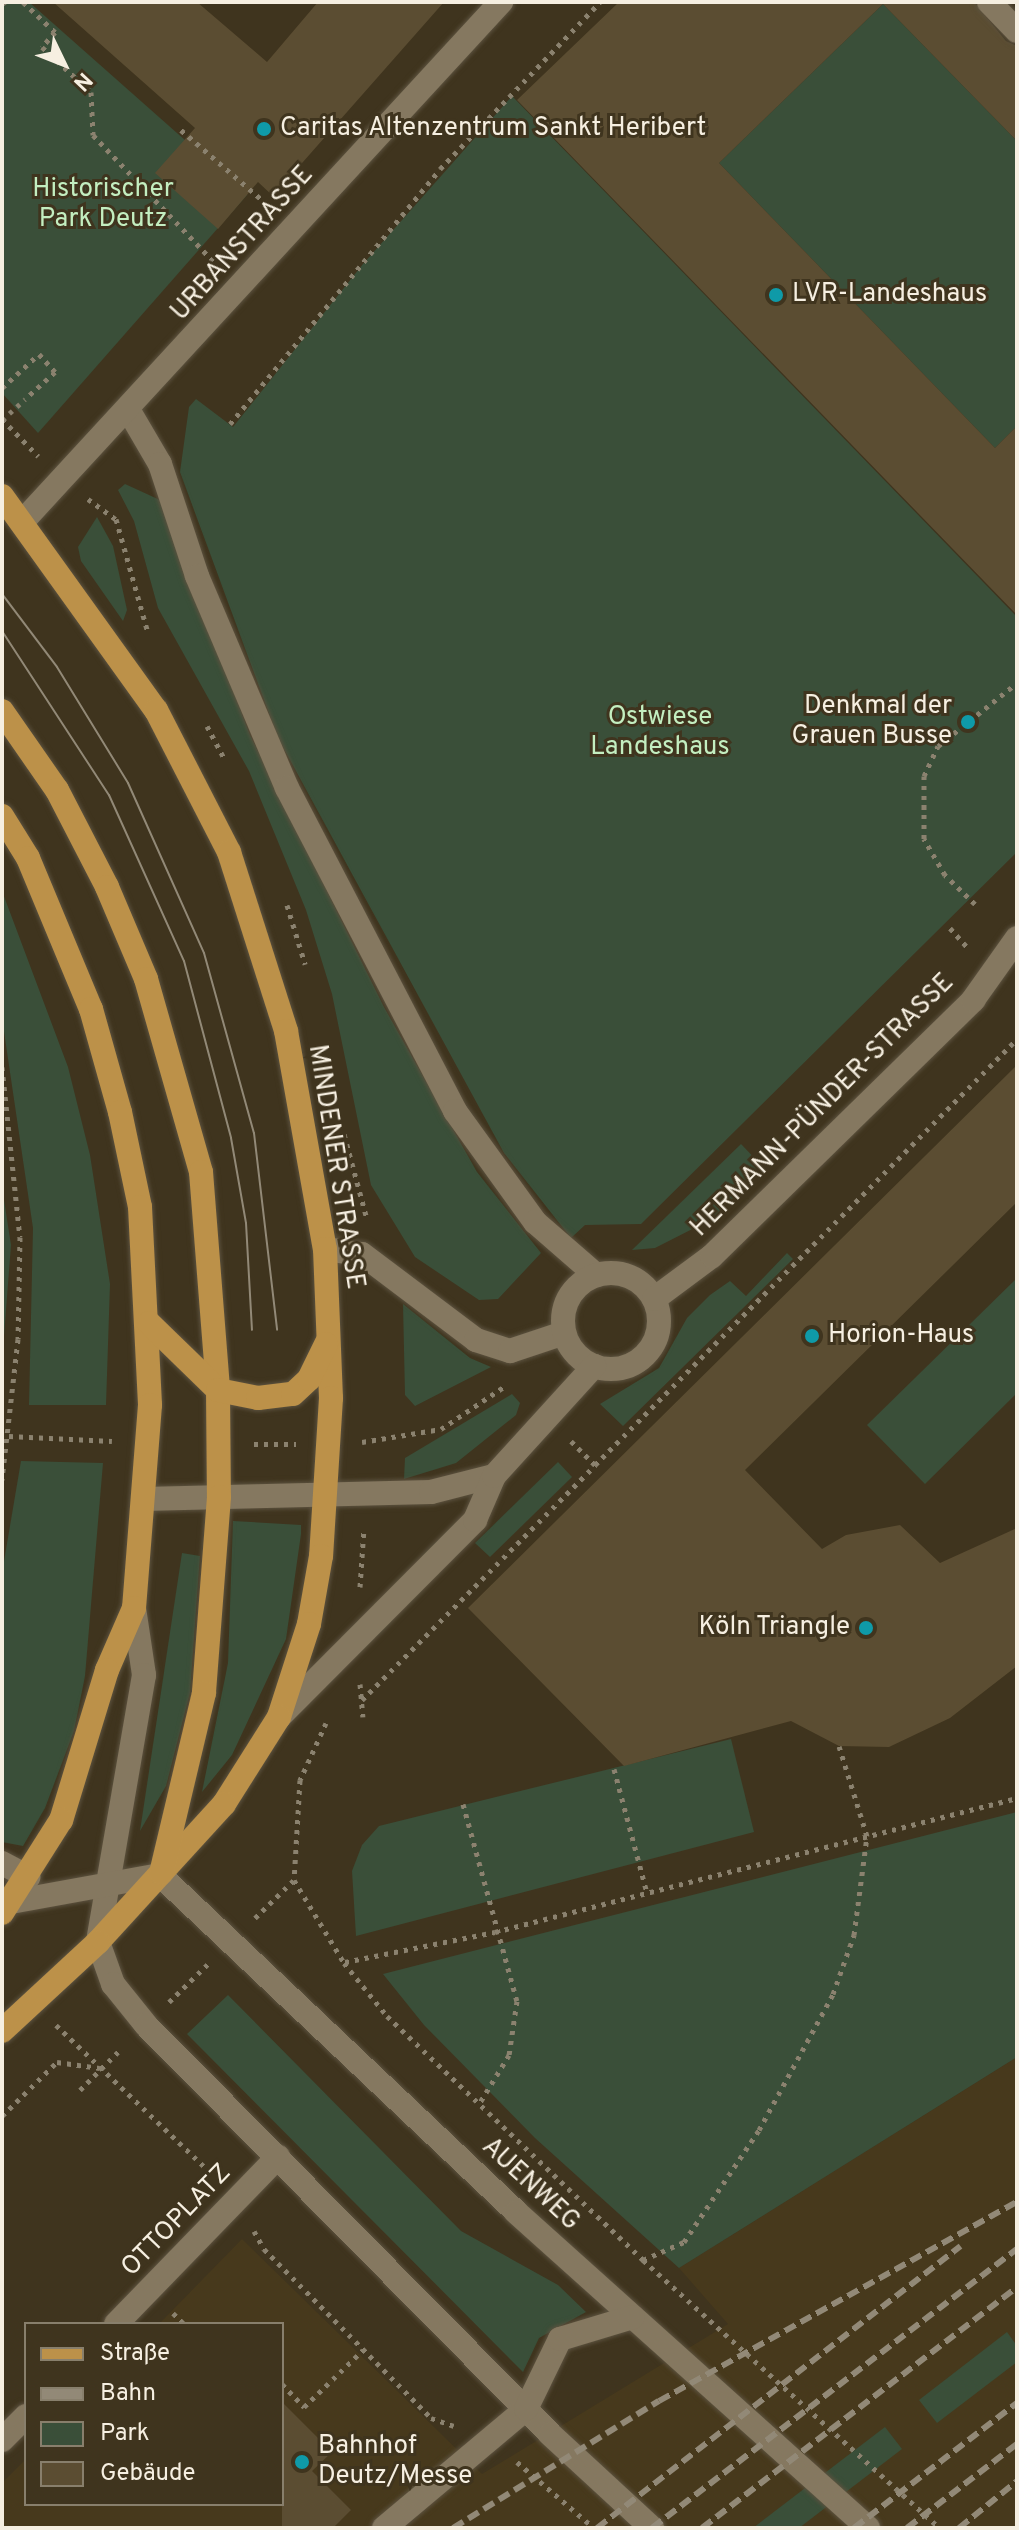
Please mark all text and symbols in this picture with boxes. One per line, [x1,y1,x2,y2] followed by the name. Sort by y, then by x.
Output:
[24,24,104,104] north arrow
[67,66,97,96] text: N
[280,113,707,145] place label: Caritas Altenzentrum Sankt Heribert
[255,120,273,138] marker: Caritas Altenzentrum Sankt Heribert
[165,160,321,328] street label: URBANSTRASSE
[32,174,174,236] park label: Historischer Park Deutz
[792,279,987,311] place label: LVR-Landeshaus
[767,286,785,304] marker: LVR-Landeshaus
[792,691,952,752] place label: Denkmal der Grauen Busse
[590,702,730,764] park label: Ostwiese Landeshaus
[959,713,977,731] marker: Denkmal der Grauen Busse
[685,968,961,1244] street label: HERMANN-PÜNDER-STRASSE
[300,1043,370,1291] street label: MINDENER STRASSE
[828,1320,974,1352] place label: Horion-Haus
[803,1327,821,1345] marker: Horion-Haus
[697,1612,850,1644] place label: Köln Triangle
[857,1619,875,1637] marker: Köln Triangle
[475,2132,585,2238] street label: AUENWEG
[116,2158,238,2284] street label: OTTOPLATZ
[24,2322,284,2506] legend
[100,2339,170,2369] text: Straße
[100,2379,156,2409] text: Bahn
[100,2419,150,2449] text: Park
[318,2431,472,2492] place label: Bahnhof Deutz/Messe
[293,2453,311,2471] marker: Bahnhof Deutz/Messe
[100,2459,195,2489] text: Gebäude

